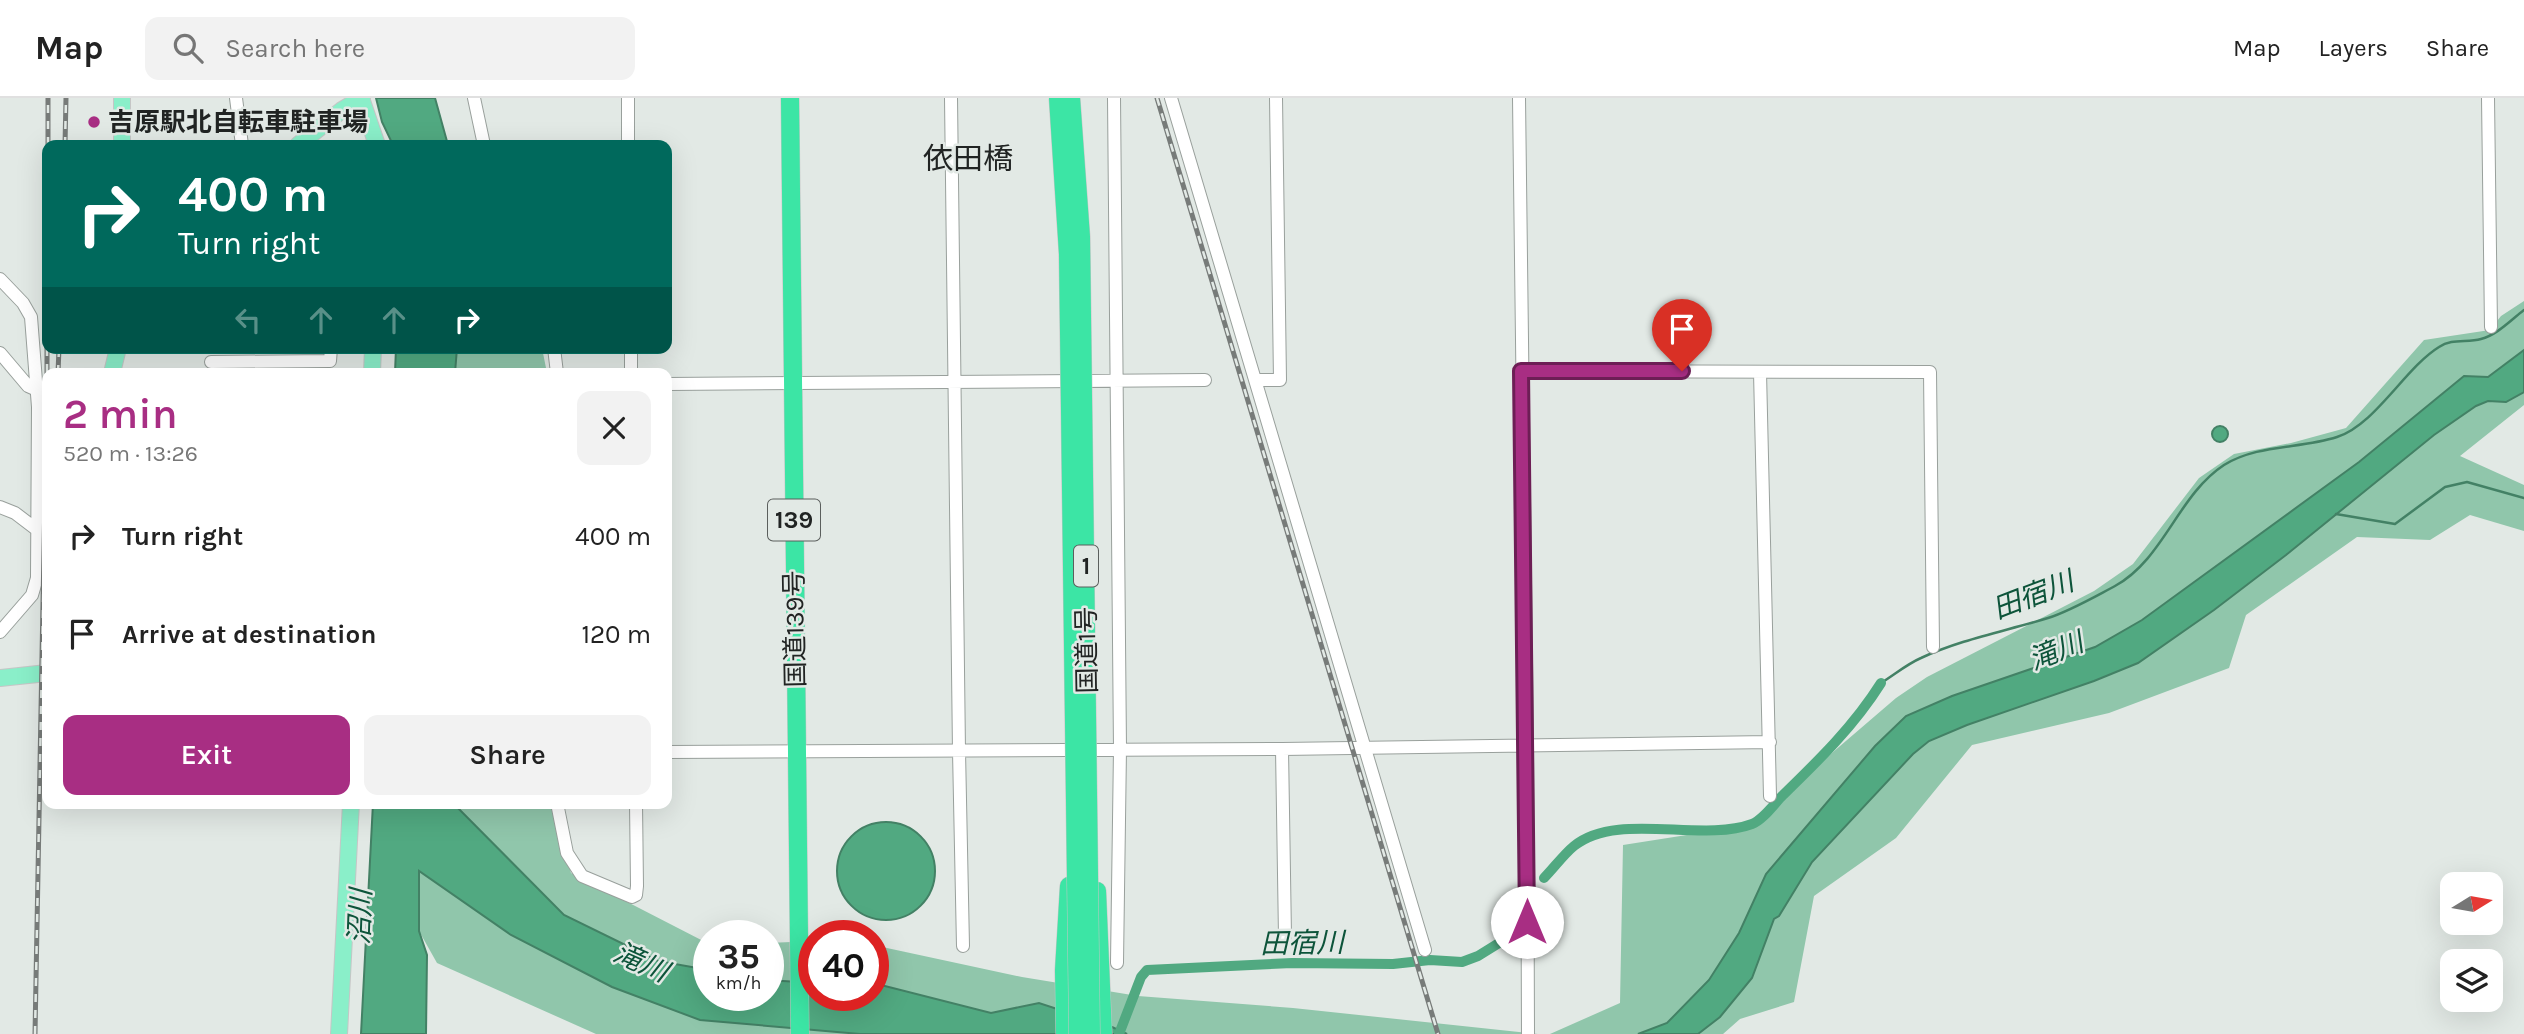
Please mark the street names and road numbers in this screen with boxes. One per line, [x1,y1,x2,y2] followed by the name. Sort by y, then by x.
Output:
[768,500,820,540] road number: 139
[1074,546,1098,587] road number: 1
[778,570,812,688] street label: 国道139号
[1071,606,1103,694] street label: 国道1号

